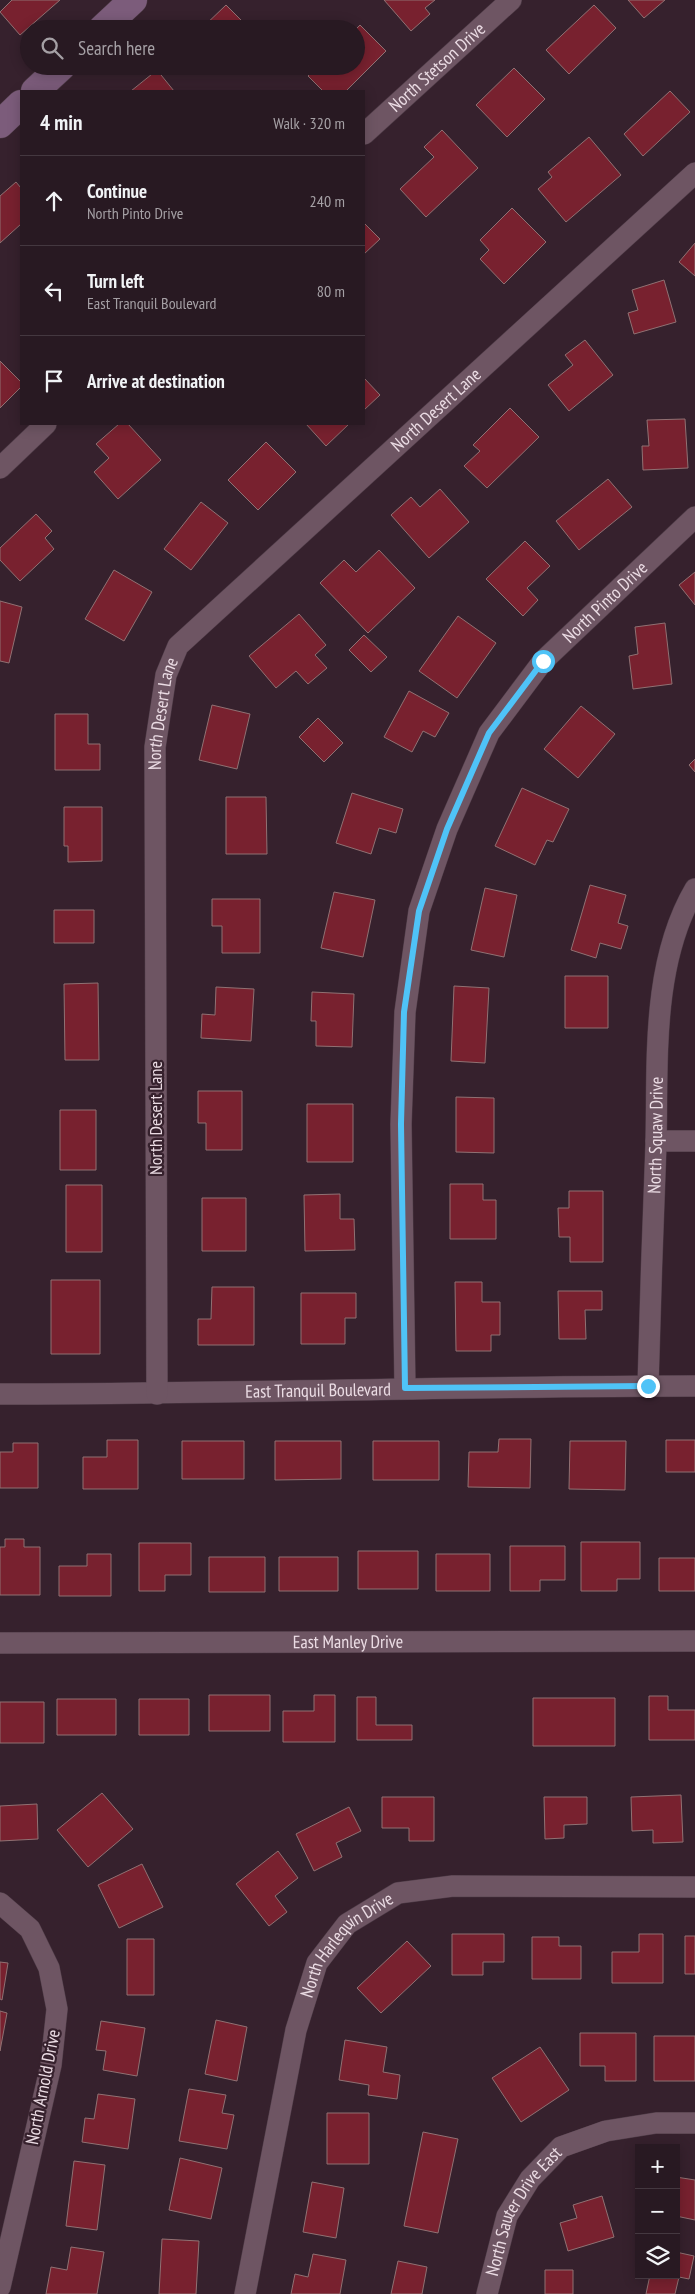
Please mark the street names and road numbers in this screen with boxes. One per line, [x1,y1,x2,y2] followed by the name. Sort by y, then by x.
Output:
[384,17,490,117] street label: North Stetson Drive
[386,363,486,456] street label: North Desert Lane
[557,556,652,648] street label: North Pinto Drive
[143,654,183,770] street label: North Desert Lane
[144,1061,167,1175] street label: North Desert Lane
[642,1077,668,1194] street label: North Squaw Drive
[245,1377,391,1403] street label: East Tranquil Boulevard
[293,1630,403,1653] street label: East Manley Drive
[295,1887,397,2000] street label: North Harlequin Drive
[20,2027,65,2146] street label: North Arnold Drive
[480,2141,566,2278] street label: North Sauter Drive East

